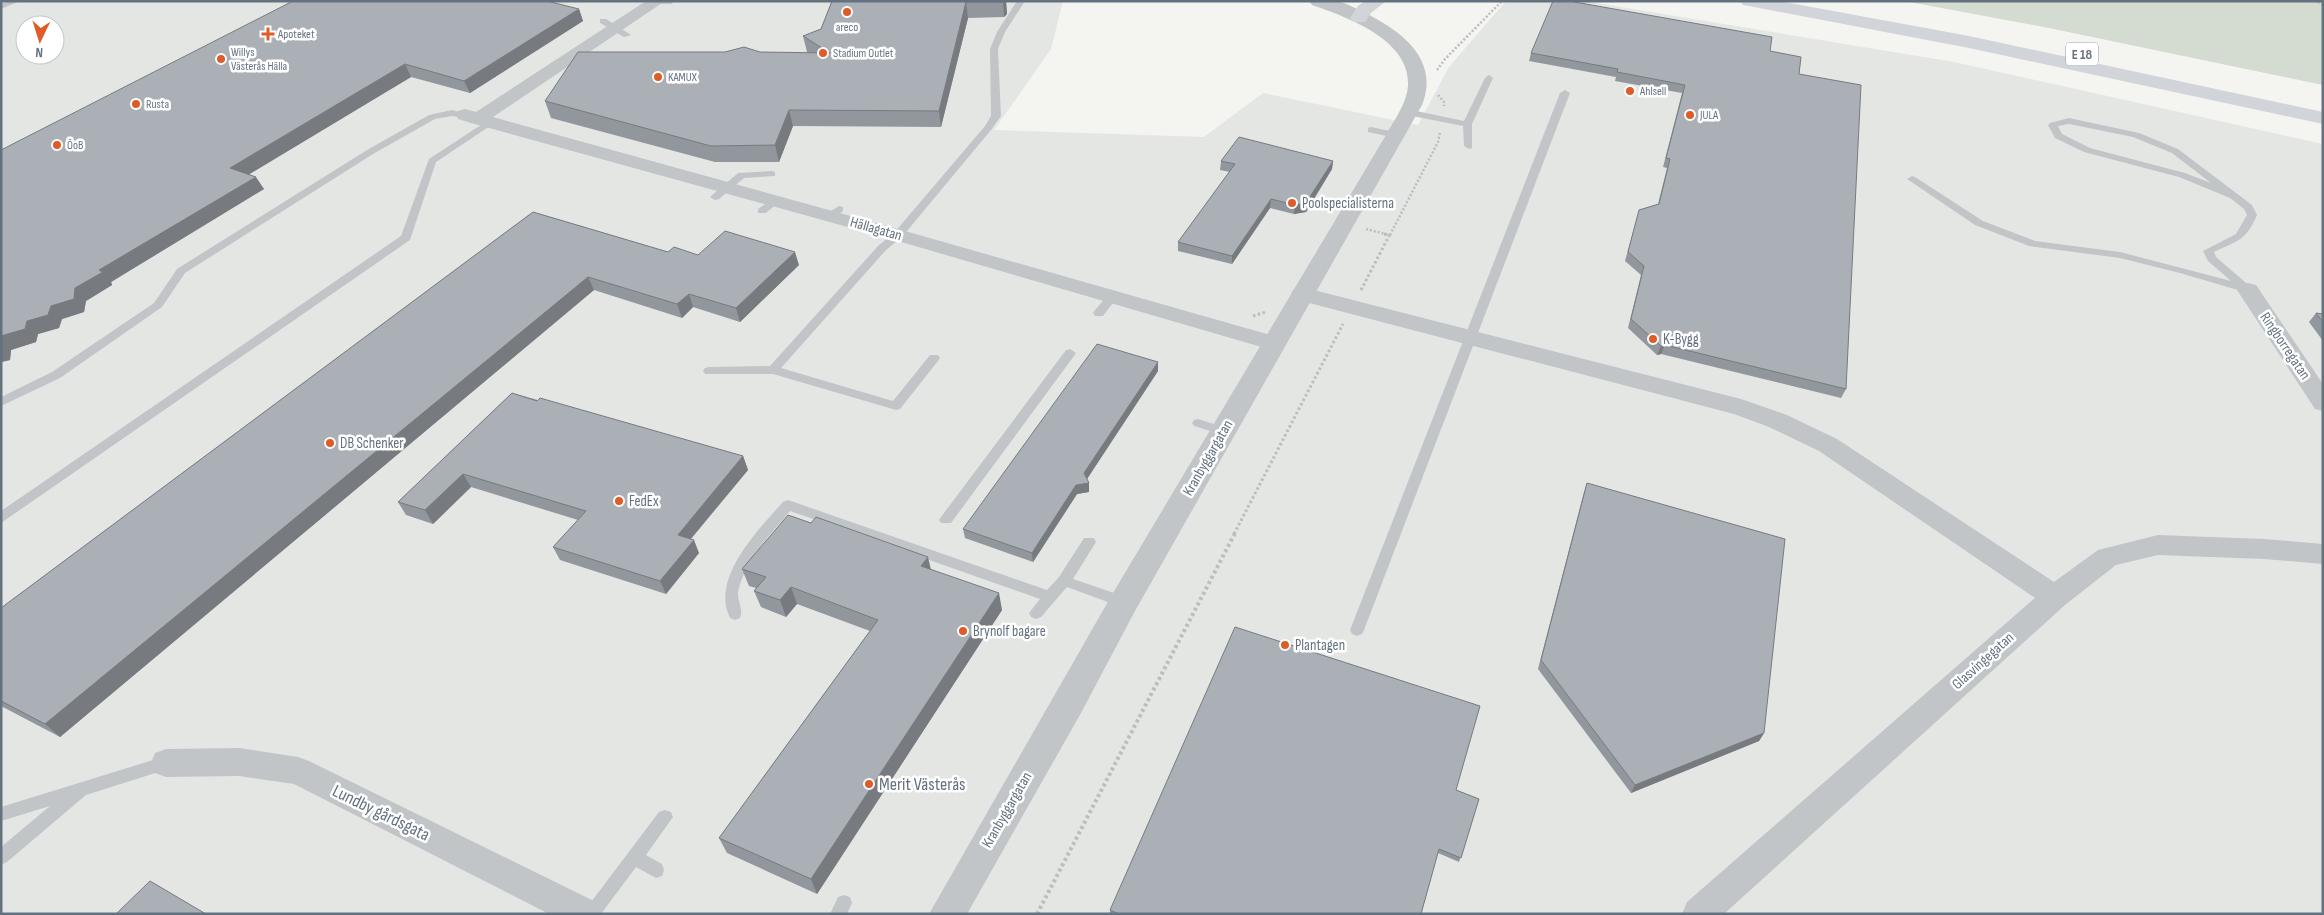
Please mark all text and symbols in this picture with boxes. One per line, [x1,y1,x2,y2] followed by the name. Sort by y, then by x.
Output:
[841,6,853,18] marker: areco
[15,15,65,65] north arrow
[836,20,858,35] place label: areco
[277,27,315,42] place label: Apoteket
[262,28,274,40] marker: Apoteket
[2066,42,2098,66] road number: E 18
[35,44,43,61] text: N
[231,45,288,74] place label: Willys Västerås Hälla
[833,46,894,61] place label: Stadium Outlet
[817,47,829,59] marker: Stadium Outlet
[215,53,227,65] marker: Willys Västerås Hälla
[668,70,698,85] place label: KAMUX
[652,71,664,83] marker: KAMUX
[1639,84,1666,99] place label: Ahlsell
[1624,85,1636,97] marker: Ahlsell
[146,97,169,112] place label: Rusta
[130,98,142,110] marker: Rusta
[1699,108,1719,123] place label: JULA
[1684,109,1696,121] marker: JULA
[67,138,83,153] place label: ÖoB
[51,139,63,151] marker: ÖoB
[1302,194,1394,213] place label: Poolspecialisterna
[1286,197,1298,209] marker: Poolspecialisterna
[848,213,904,245] street label: Hällagatan
[2256,309,2314,383] street label: Ringborregatan
[1663,330,1699,349] place label: K-Bygg
[1647,333,1659,345] marker: K-Bygg
[1179,417,1237,499] street label: Kranbyggargatan
[340,434,404,453] place label: DB Schenker
[324,437,336,449] marker: DB Schenker
[629,492,659,511] place label: FedEx
[613,495,625,507] marker: FedEx
[973,622,1046,641] place label: Brynolf bagare
[957,625,969,637] marker: Brynolf bagare
[1948,628,2018,694] street label: Glasvingegatan
[1295,636,1345,655] place label: Plantagen
[1279,639,1291,651] marker: Plantagen
[978,769,1036,851] street label: Kranbyggargatan
[879,774,966,795] place label: Merit Västerås
[863,778,875,790] marker: Merit Västerås
[329,780,433,846] street label: Lundby gårdsgata

